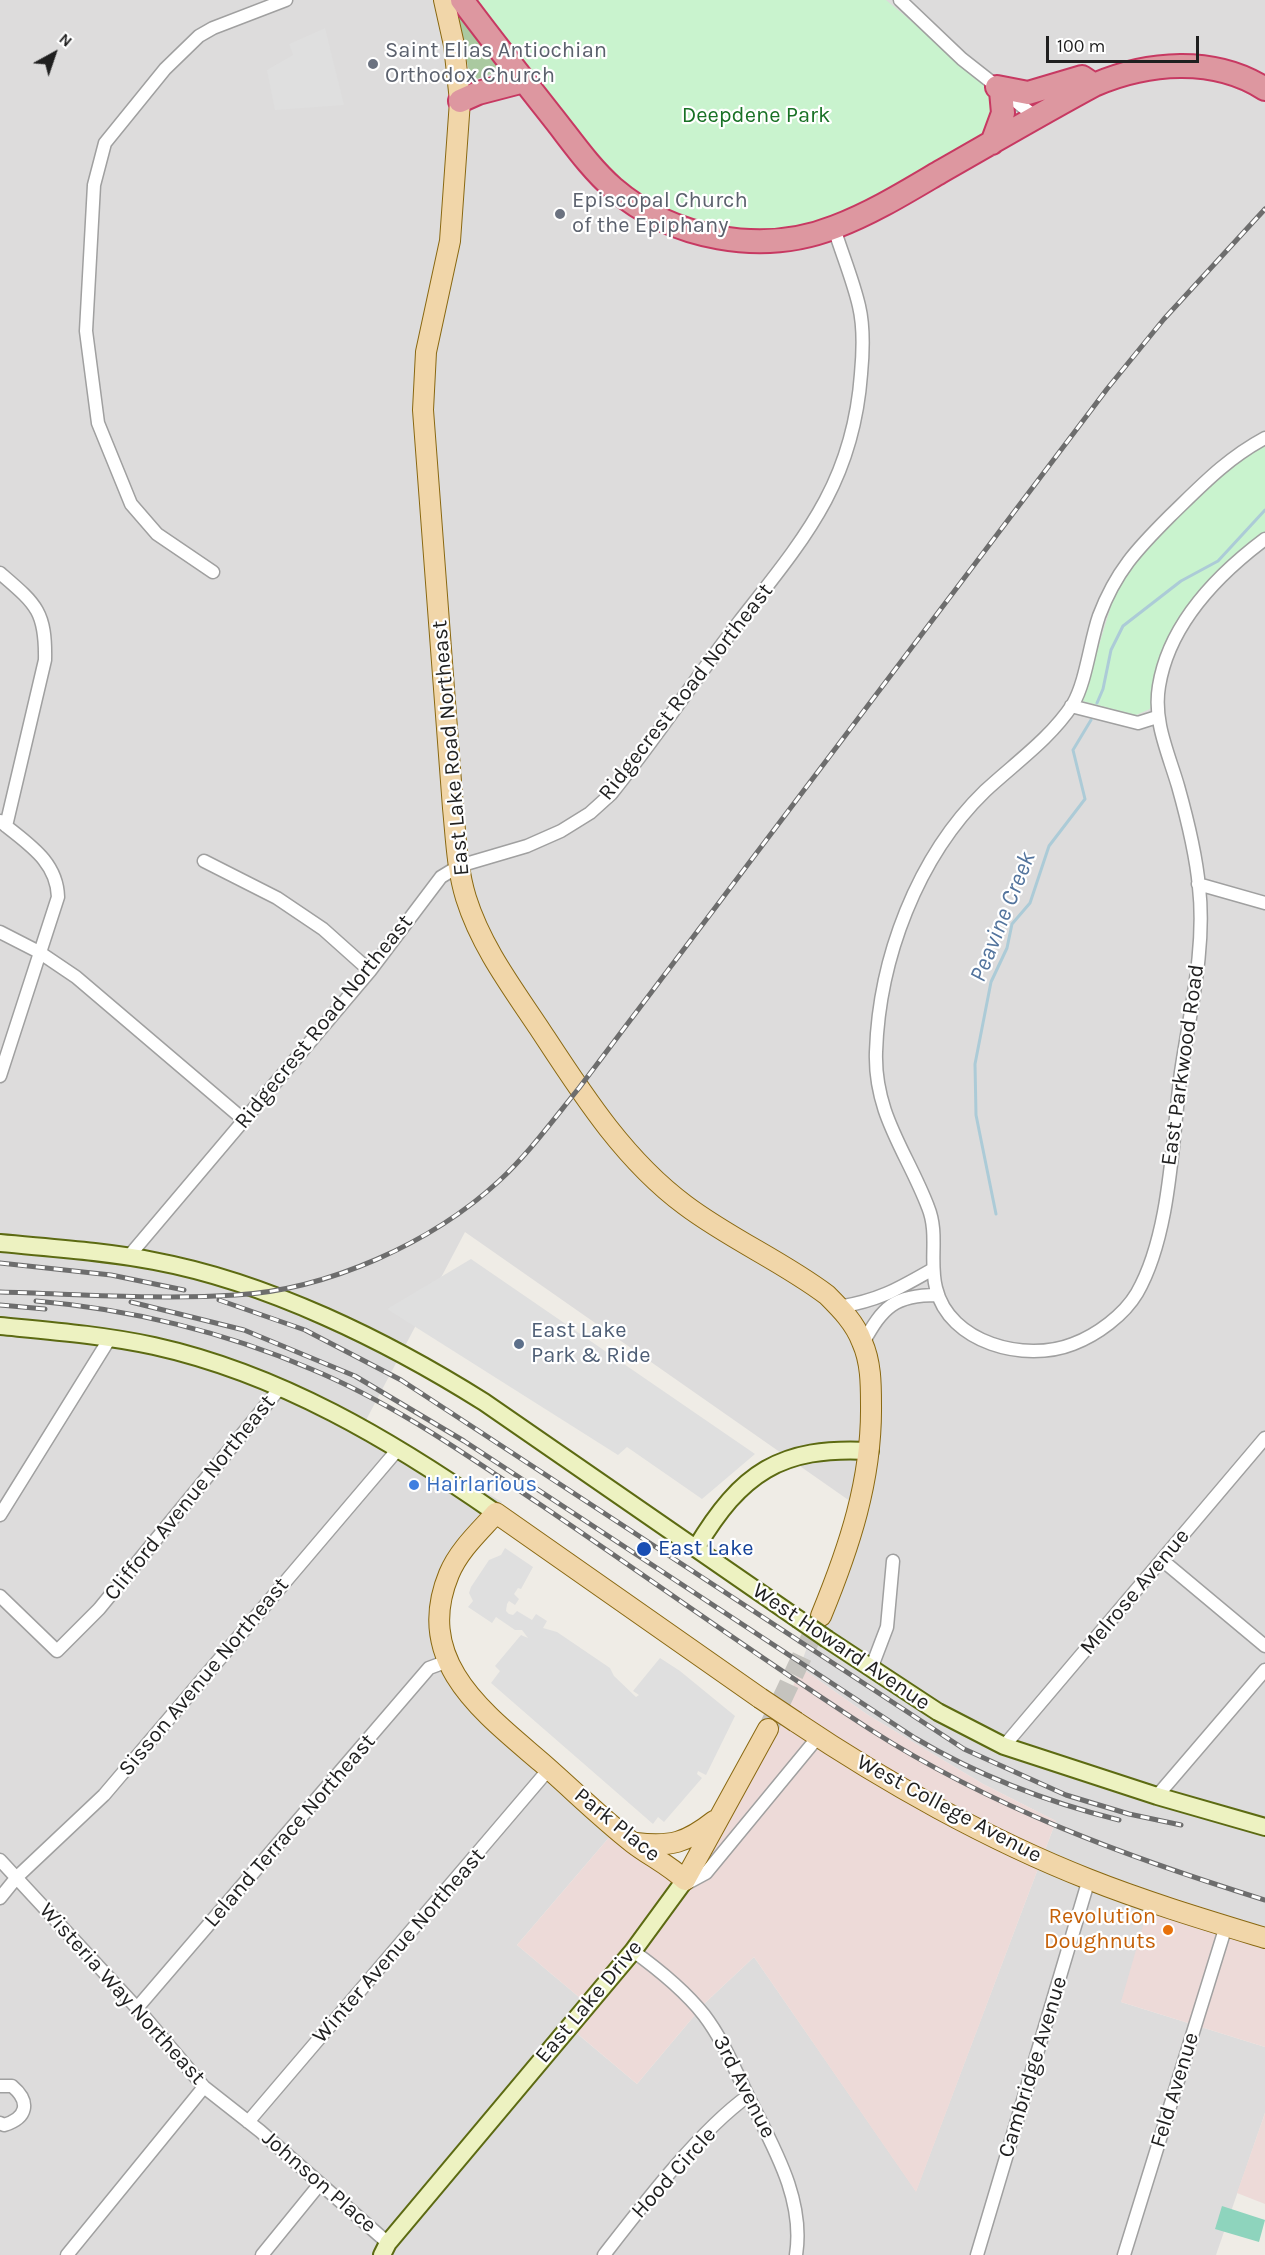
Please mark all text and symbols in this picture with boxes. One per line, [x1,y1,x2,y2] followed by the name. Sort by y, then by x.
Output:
[24,24,84,84] north arrow
[1049,24,1202,62] scale bar
[55,29,76,51] text: N
[1057,35,1105,57] text: 100 m
[385,38,607,90] place label: Saint Elias Antiochian Orthodox Church
[366,57,380,71] marker: Saint Elias Antiochian Orthodox Church
[682,103,830,129] park label: Deepdene Park
[572,188,748,240] place label: Episcopal Church of the Epiphany
[553,207,567,221] marker: Episcopal Church of the Epiphany
[593,578,779,806] street label: Ridgecrest Road Northeast
[427,619,475,877] street label: East Lake Road Northeast
[964,848,1042,986] water label: Peavine Creek
[229,910,419,1134] street label: Ridgecrest Road Northeast
[1156,963,1210,1167] street label: East Parkwood Road
[531,1318,651,1370] place label: East Lake Park & Ride
[512,1337,526,1351] marker: East Lake Park & Ride
[99,1390,281,1606] street label: Clifford Avenue Northeast
[426,1472,537,1498] place label: Hairlarious
[407,1478,421,1492] marker: Hairlarious
[1075,1524,1195,1660] street label: Melrose Avenue
[658,1536,754,1562] place label: East Lake
[635,1540,653,1558] marker: East Lake
[113,1572,295,1782] street label: Sisson Avenue Northeast
[747,1578,935,1716] street label: West Howard Avenue
[199,1729,381,1933] street label: Leland Terrace Northeast
[852,1749,1046,1869] street label: West College Avenue
[569,1782,665,1868] street label: Park Place
[307,1843,491,2049] street label: Winter Avenue Northeast
[33,1898,211,2090] street label: Wisteria Way Northeast
[1044,1904,1156,1956] place label: Revolution Doughnuts
[1161,1923,1175,1937] marker: Revolution Doughnuts
[530,1935,648,2069] street label: East Lake Drive
[993,1973,1073,2161] street label: Cambridge Avenue
[1145,2029,1205,2151] street label: Feld Avenue
[707,2031,781,2143] street label: 3rd Avenue
[626,2122,722,2224] street label: Hood Circle
[257,2125,381,2239] street label: Johnson Place

